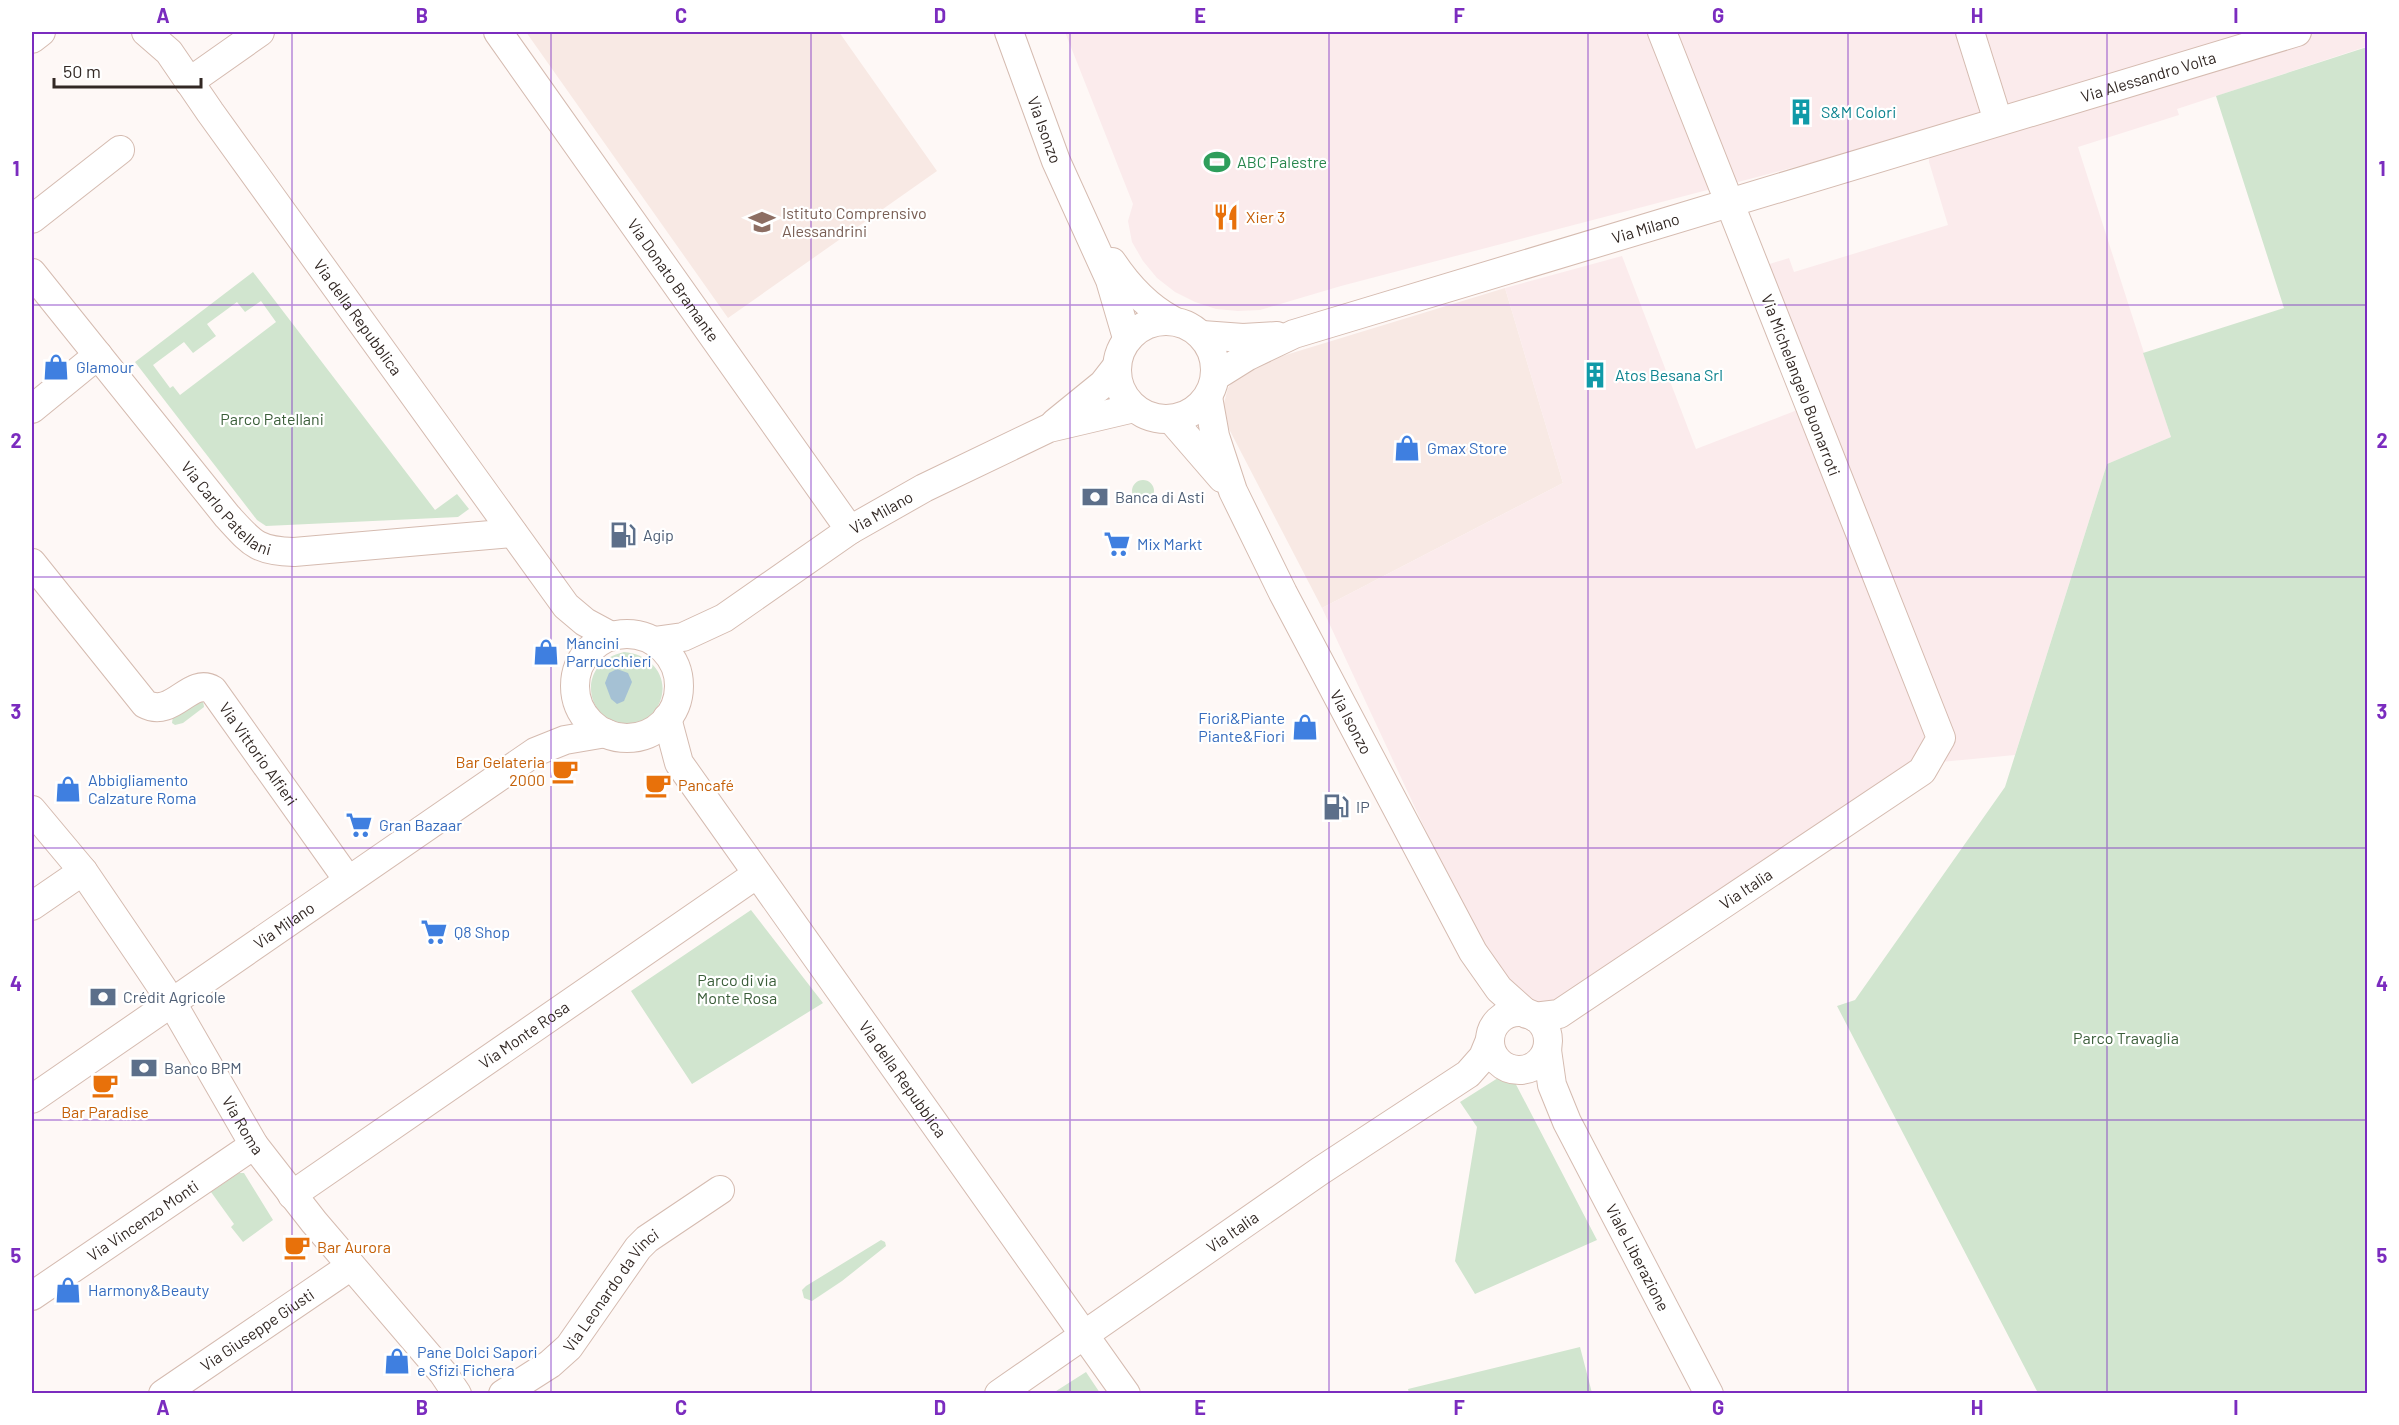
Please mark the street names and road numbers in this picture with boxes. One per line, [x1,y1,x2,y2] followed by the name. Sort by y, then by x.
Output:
[2078,47,2218,106] street label: Via Alessandro Volta
[1024,93,1066,166] street label: Via Isonzo
[1609,209,1682,247] street label: Via Milano
[624,215,724,345] street label: Via Donato Bramante
[310,255,406,379] street label: Via della Repubblica
[1758,291,1845,478] street label: Via Michelangelo Buonarroti
[178,457,273,558] street label: Via Carlo Patellani
[846,486,916,537] street label: Via Milano
[1327,686,1376,757] street label: Via Isonzo
[216,698,302,809] street label: Via Vittorio Alfieri
[1716,864,1775,913] street label: Via Italia
[250,897,318,952] street label: Via Milano
[475,997,573,1072] street label: Via Monte Rosa
[856,1017,951,1141] street label: Via della Repubblica
[219,1092,268,1158] street label: Via Roma
[83,1176,202,1265] street label: Via Vincenzo Monti
[1602,1200,1674,1314] street label: Viale Liberazione
[1202,1207,1262,1256] street label: Via Italia
[559,1224,662,1355] street label: Via Leonardo da Vinci
[197,1284,317,1375] street label: Via Giuseppe Giusti

